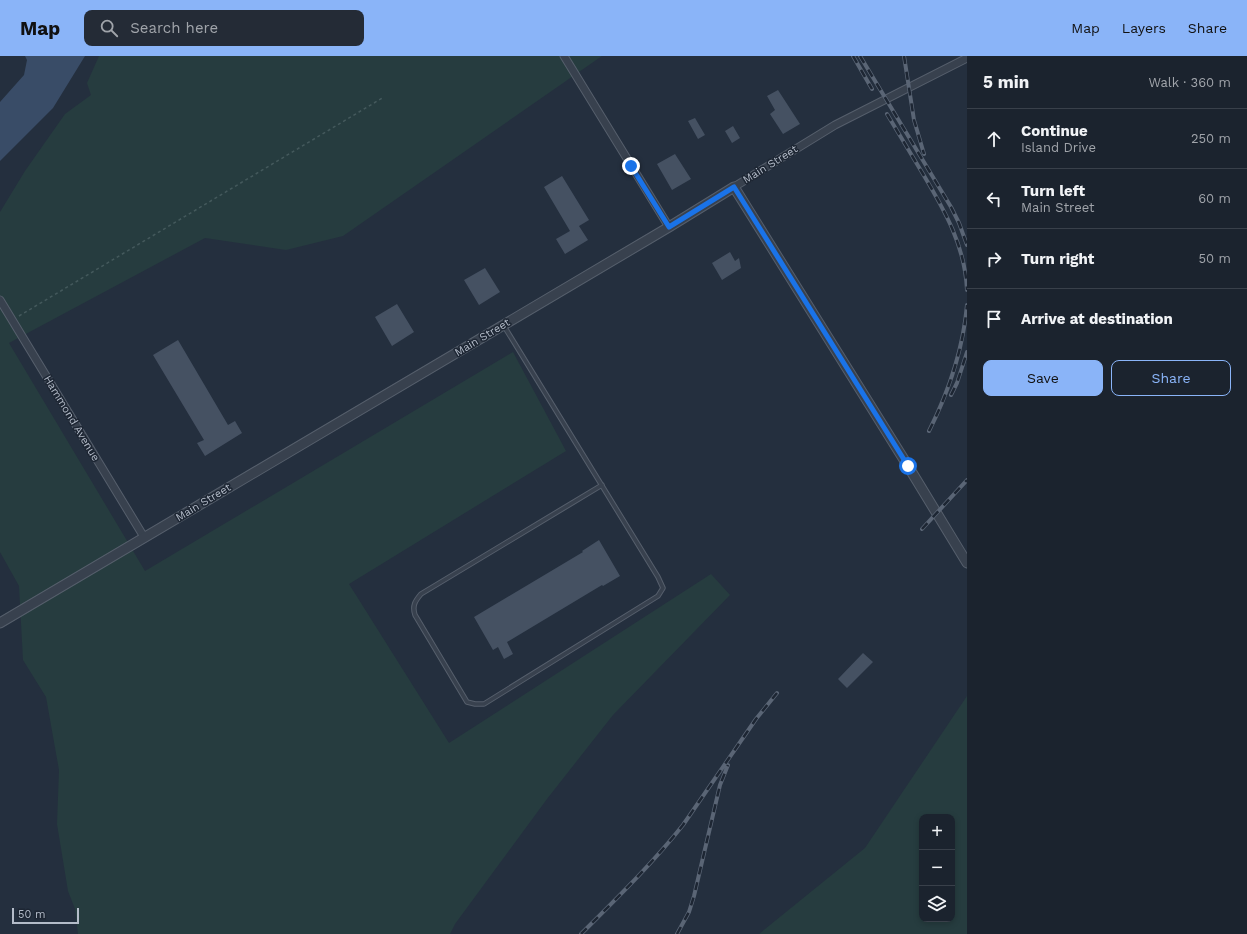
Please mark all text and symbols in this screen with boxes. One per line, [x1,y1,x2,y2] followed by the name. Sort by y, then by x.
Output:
[84,10,364,46] search box
[20,17,60,40] text: Map
[98,17,120,39] icon: search
[130,19,218,37] text: Search here
[1071,20,1100,36] text: Map
[1122,20,1166,36] text: Layers
[1188,20,1227,36] text: Share
[983,72,1029,92] text: 5 min
[1148,75,1231,90] text: Walk · 360 m
[1021,122,1088,140] text: Continue
[983,128,1005,150] icon: ahead
[1191,131,1231,146] text: 250 m
[1021,140,1096,155] text: Island Drive
[740,142,800,186] street label: Main Street
[622,157,640,175] route end
[1021,182,1085,200] text: Turn left
[983,188,1005,210] icon: left
[1198,191,1231,206] text: 60 m
[1021,200,1094,215] text: Main Street
[983,248,1005,270] icon: right
[1021,250,1094,268] text: Turn right
[1199,251,1231,266] text: 50 m
[983,308,1005,330] icon: arrive
[1021,310,1173,328] text: Arrive at destination
[452,316,513,359] street label: Main Street
[983,360,1103,396] button: Save
[1111,360,1231,396] button: Share
[41,373,102,463] street label: Hammond Avenue
[899,457,917,475] route start
[173,481,234,524] street label: Main Street
[919,814,955,922] map controls
[919,814,955,850] button: +
[919,850,955,886] button: −
[919,886,955,922] button: layers
[12,906,79,925] scale bar
[18,908,45,921] text: 50 m

